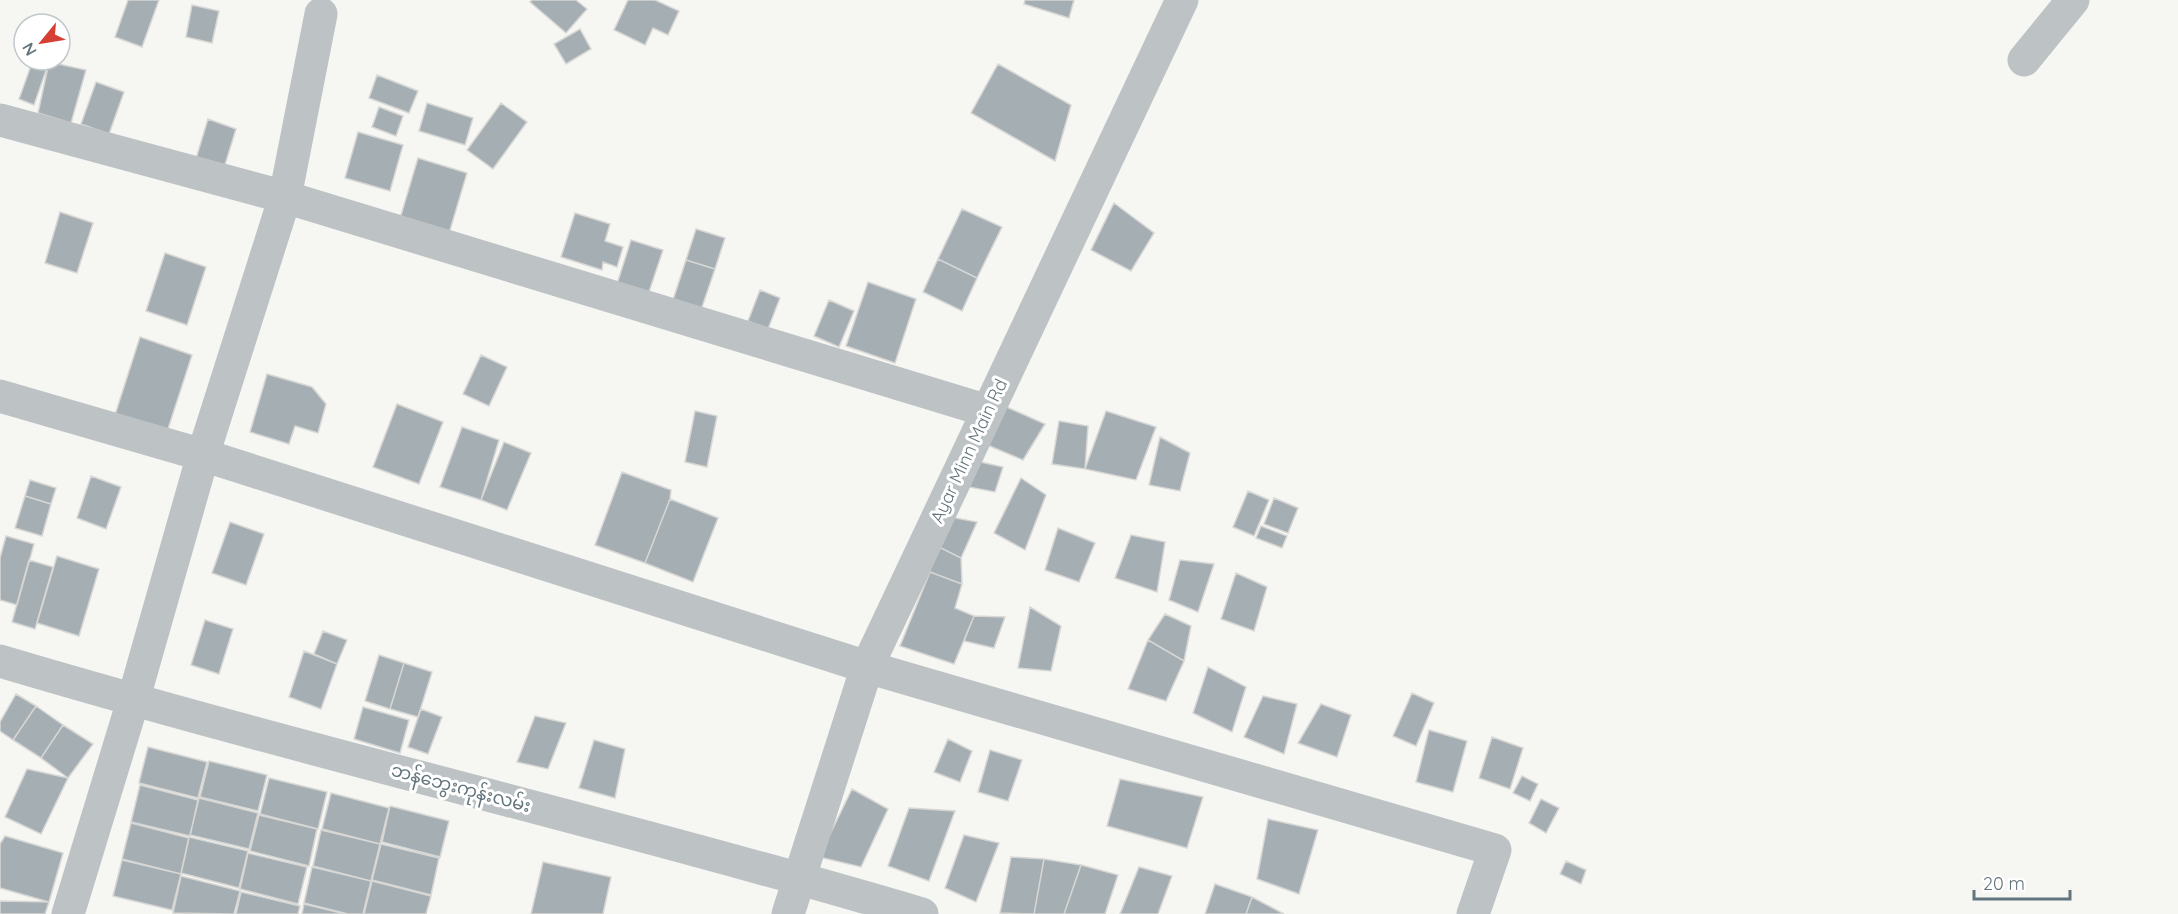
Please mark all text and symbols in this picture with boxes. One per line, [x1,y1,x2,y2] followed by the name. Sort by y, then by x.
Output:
[12,12,72,72] north arrow
[17,39,41,60] text: N
[925,375,1012,527] street label: Ayar Minn Main Rd
[388,757,534,821] street label: ဘန်ဘွေးကုန်းလမ်း
[1974,863,2070,901] scale bar
[1983,872,2025,895] text: 20 m

